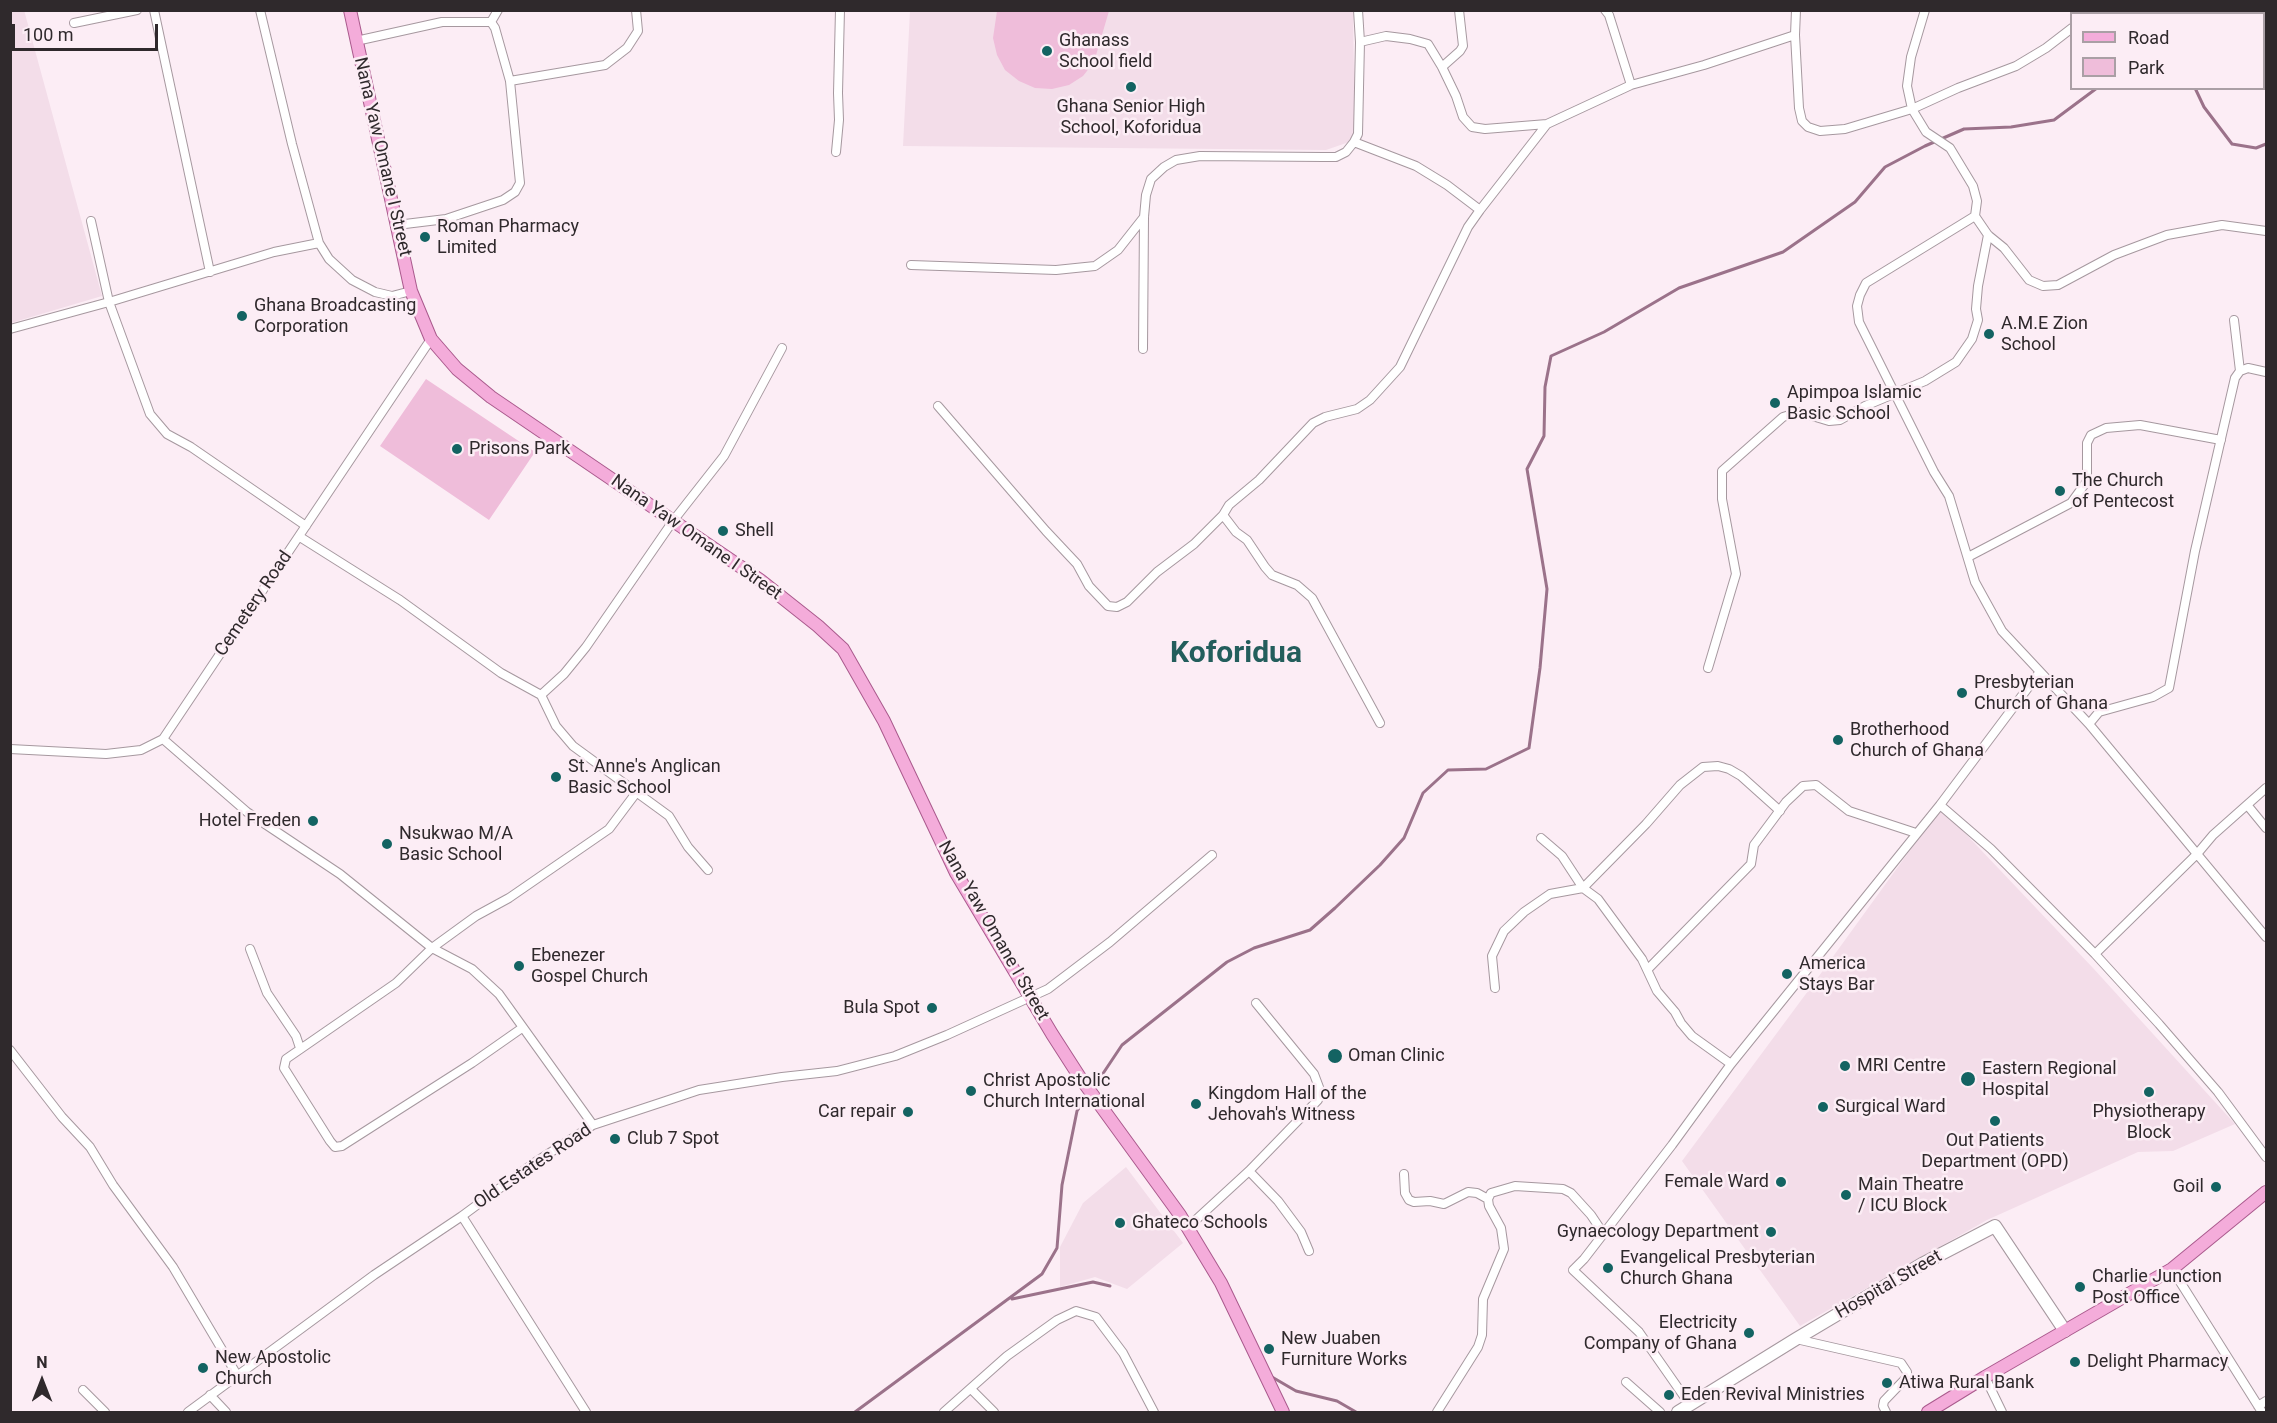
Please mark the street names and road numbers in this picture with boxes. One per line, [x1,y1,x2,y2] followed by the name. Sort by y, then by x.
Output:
[349,55,415,259] street label: Nana Yaw Omane I Street
[606,471,786,605] street label: Nana Yaw Omane I Street
[211,547,297,661] street label: Cemetery Road
[933,837,1053,1025] street label: Nana Yaw Omane I Street
[470,1120,596,1214] street label: Old Estates Road
[1832,1246,1946,1324] street label: Hospital Street

